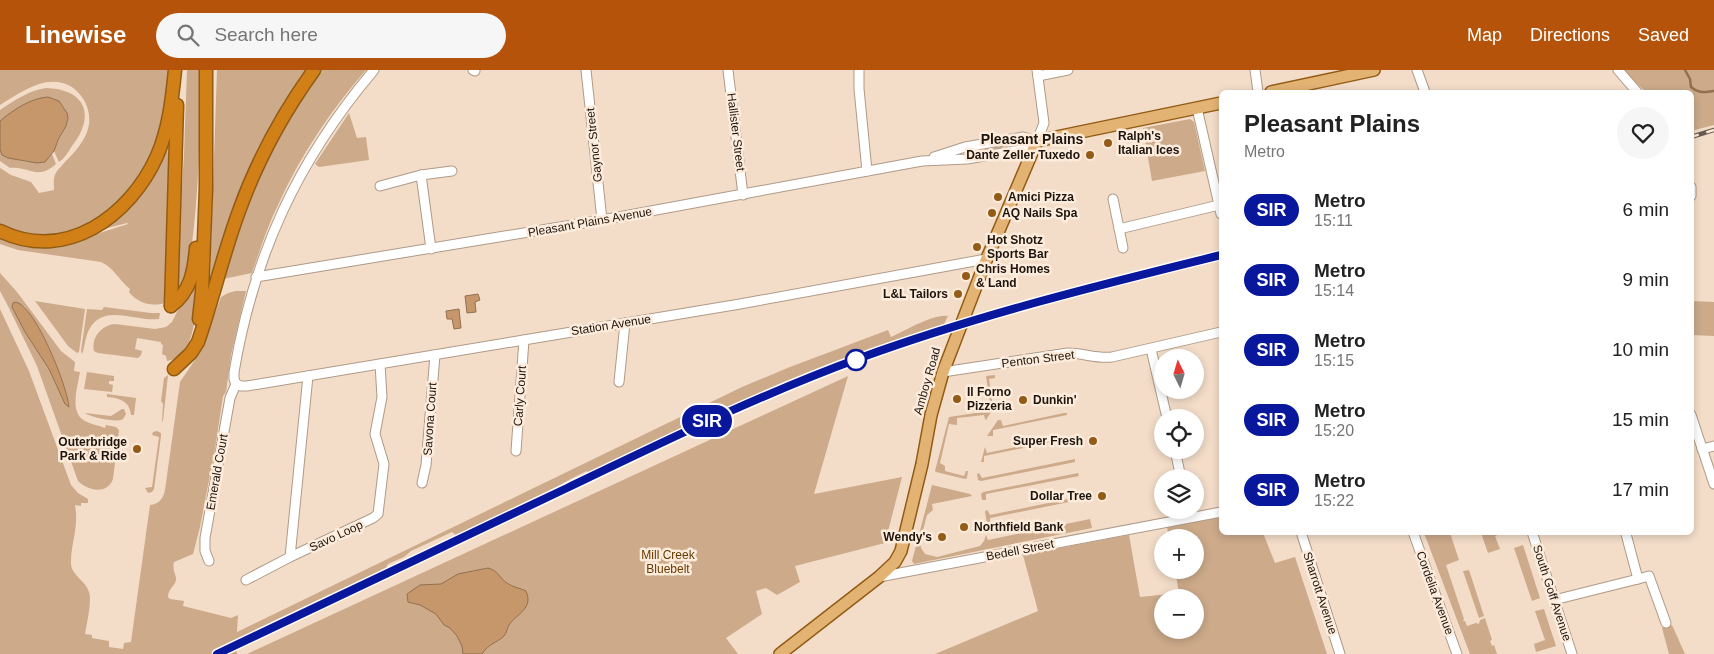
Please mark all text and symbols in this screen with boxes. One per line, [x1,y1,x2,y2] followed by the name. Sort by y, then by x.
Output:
[156,13,506,58] search box
[25,21,126,48] text: Linewise
[174,21,202,49] icon: search
[214,24,318,45] text: Search here
[1467,25,1502,45] text: Map
[1530,25,1610,45] text: Directions
[1638,25,1689,45] text: Saved
[724,92,748,173] street label: Hallister Street
[583,106,605,183] street label: Gaynor Street
[1617,107,1669,159] button: heart
[1244,110,1420,137] text: Pleasant Plains
[1118,129,1180,157] place label: Ralph's Italian Ices
[981,131,1084,147] district label: Pleasant Plains
[1102,137,1114,149] marker: Ralph's Italian Ices
[1244,143,1285,160] text: Metro
[966,148,1080,162] place label: Dante Zeller Tuxedo
[1084,149,1096,161] marker: Dante Zeller Tuxedo
[1008,190,1074,204] place label: Amici Pizza
[1314,190,1366,211] text: Metro
[992,191,1004,203] marker: Amici Pizza
[1623,199,1669,220] text: 6 min
[1256,200,1287,220] text: SIR
[527,204,654,240] street label: Pleasant Plains Avenue
[1002,206,1078,220] place label: AQ Nails Spa
[986,207,998,219] marker: AQ Nails Spa
[1314,212,1353,229] text: 15:11
[987,233,1049,261] place label: Hot Shotz Sports Bar
[971,241,983,253] marker: Hot Shotz Sports Bar
[1314,260,1366,281] text: Metro
[976,262,1050,290] place label: Chris Homes & Land
[1623,269,1669,290] text: 9 min
[960,270,972,282] marker: Chris Homes & Land
[1256,270,1287,290] text: SIR
[1314,282,1354,299] text: 15:14
[883,287,948,301] place label: L&L Tailors
[952,288,964,300] marker: L&L Tailors
[570,312,652,338] street label: Station Avenue
[1314,330,1366,351] text: Metro
[1612,339,1669,360] text: 10 min
[1256,340,1287,360] text: SIR
[911,346,943,416] street label: Amboy Road
[1001,347,1076,370] street label: Penton Street
[845,349,867,371] unlabelled marker
[1154,349,1204,399] north arrow
[1154,349,1204,639] map controls
[1314,352,1354,369] text: 15:15
[511,365,529,427] street label: Carly Court
[420,381,440,456] street label: Savona Court
[967,385,1012,413] place label: Il Forno Pizzeria
[951,393,963,405] marker: Il Forno Pizzeria
[1033,393,1077,407] place label: Dunkin'
[1017,394,1029,406] marker: Dunkin'
[1314,400,1366,421] text: Metro
[678,405,736,437] line badge: SIR
[1154,409,1204,459] button: locate
[1612,409,1669,430] text: 15 min
[1256,410,1287,430] text: SIR
[692,411,722,431] text: SIR
[1314,422,1354,439] text: 15:20
[203,432,231,511] street label: Emerald Court
[1013,434,1083,448] place label: Super Fresh
[58,435,127,463] place label: Outerbridge Park & Ride
[1087,435,1099,447] marker: Super Fresh
[131,443,143,455] marker: Outerbridge Park & Ride
[1154,469,1204,519] button: layers
[1314,470,1366,491] text: Metro
[1612,479,1669,500] text: 17 min
[1256,480,1287,500] text: SIR
[1030,489,1092,503] place label: Dollar Tree
[1096,490,1108,502] marker: Dollar Tree
[1314,492,1354,509] text: 15:22
[307,517,365,554] street label: Savo Loop
[974,520,1064,534] place label: Northfield Bank
[958,521,970,533] marker: Northfield Bank
[1154,529,1204,579] button: +
[883,530,932,544] place label: Wendy's
[936,531,948,543] marker: Wendy's
[985,536,1056,563] street label: Bedell Street
[1530,543,1574,643] street label: South Goff Avenue
[641,548,696,576] park label: Mill Creek Bluebelt
[1413,549,1457,637] street label: Cordelia Avenue
[1300,550,1340,636] street label: Sharrott Avenue
[1154,589,1204,639] button: −

